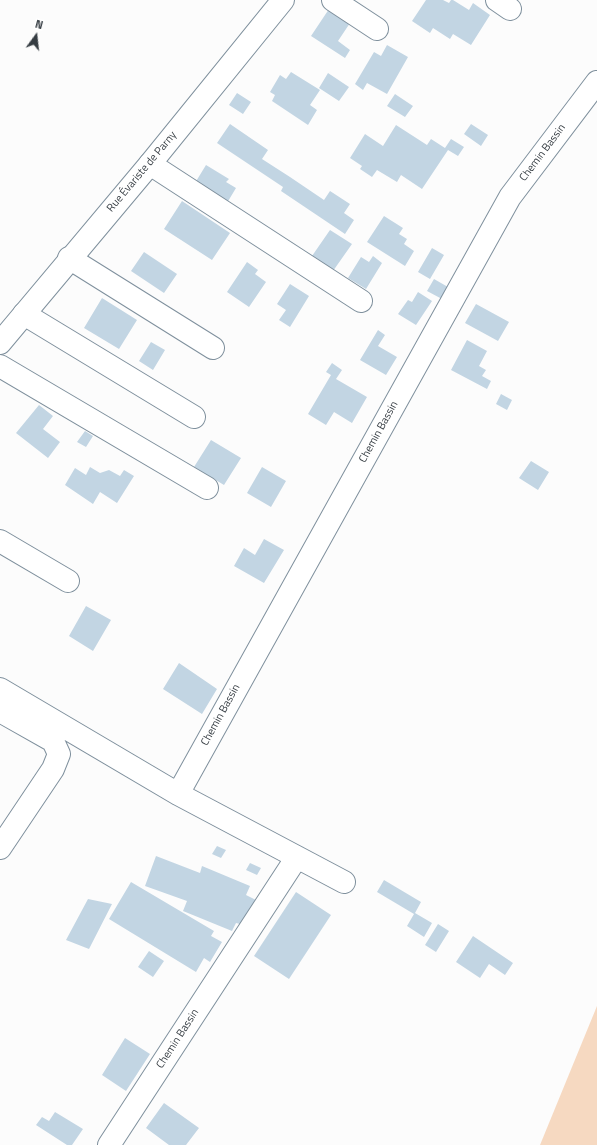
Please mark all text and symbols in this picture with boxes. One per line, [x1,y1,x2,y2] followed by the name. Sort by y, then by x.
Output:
[16,16,56,56] north arrow
[33,16,45,33] text: N
[517,122,569,184] street label: Chemin Bassin
[104,129,180,215] street label: Rue Évariste de Parny
[357,399,401,465] street label: Chemin Bassin
[199,682,243,748] street label: Chemin Bassin
[154,1007,202,1071] street label: Chemin Bassin

